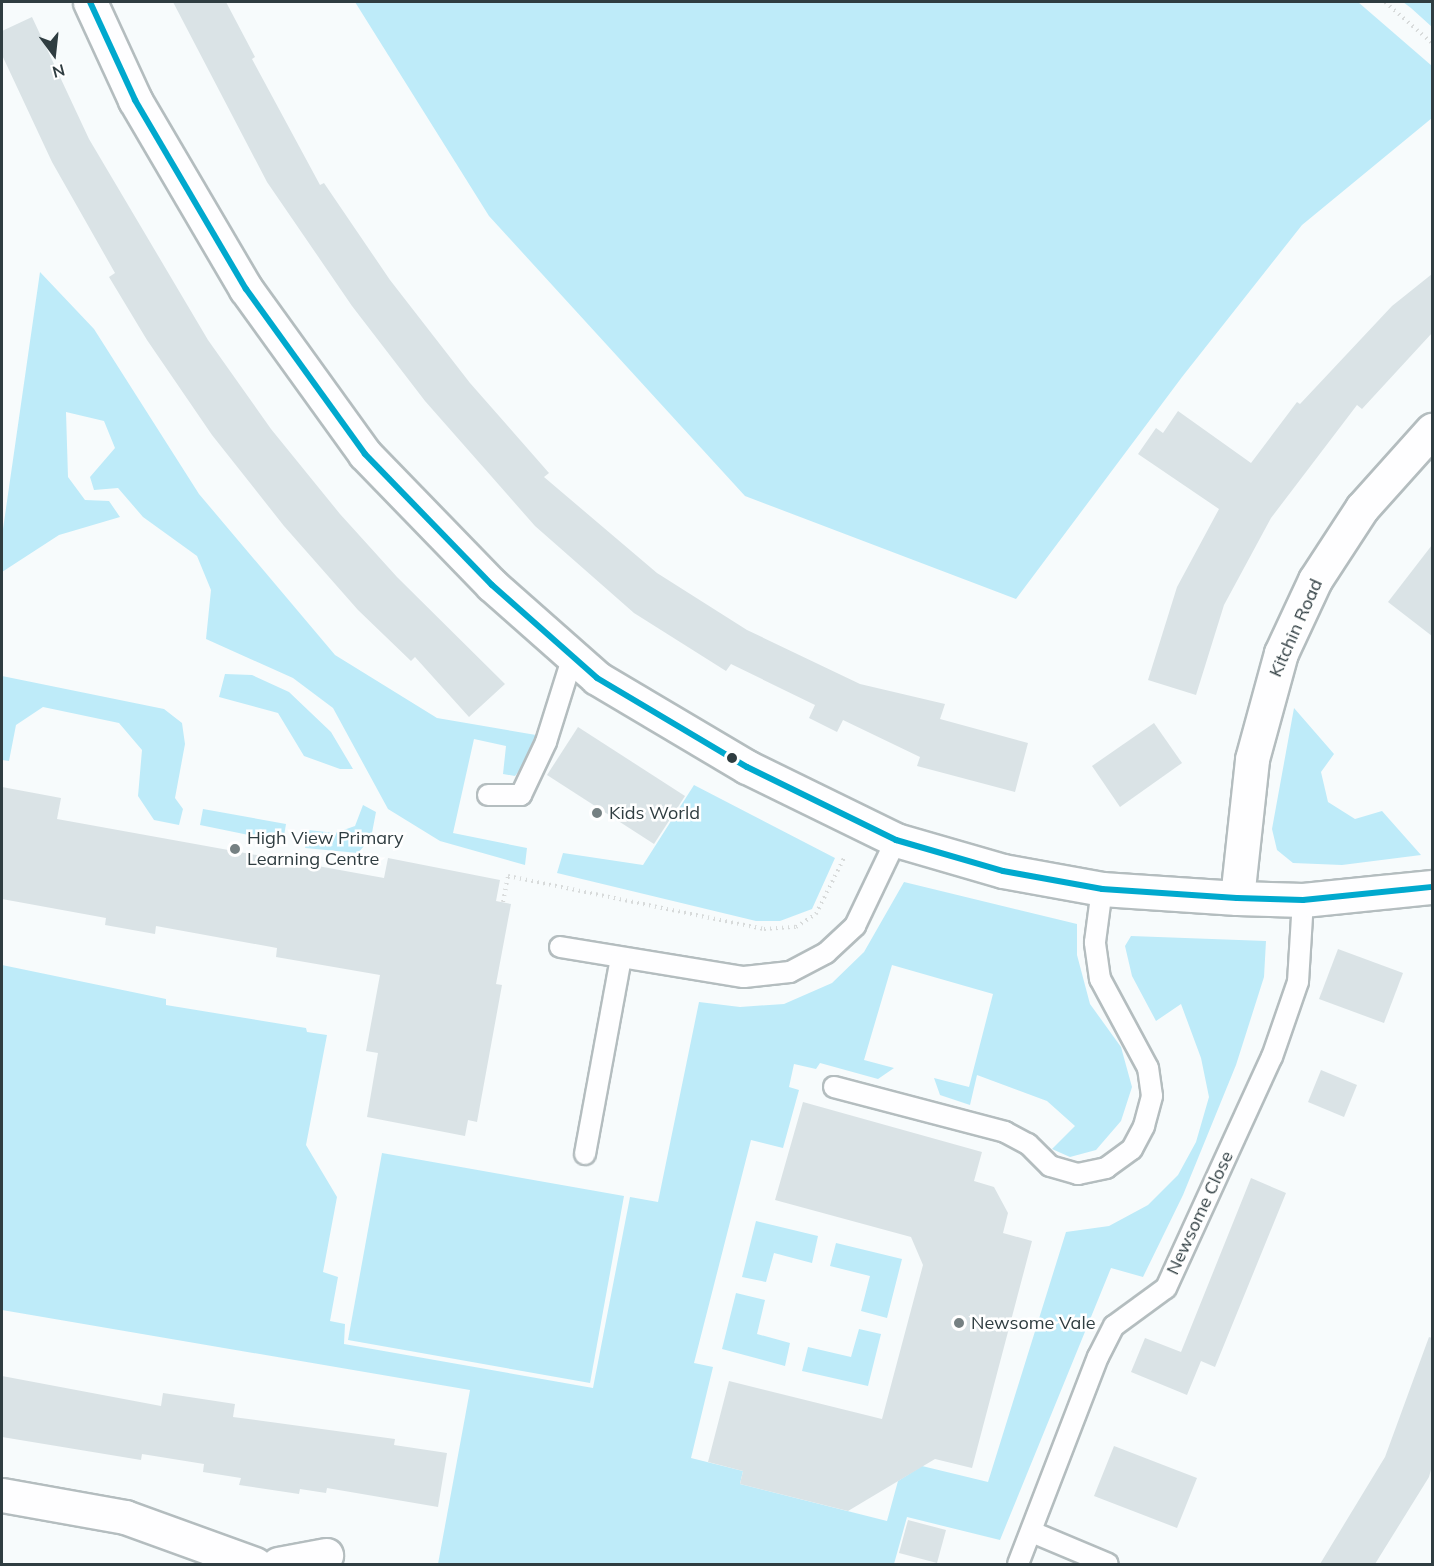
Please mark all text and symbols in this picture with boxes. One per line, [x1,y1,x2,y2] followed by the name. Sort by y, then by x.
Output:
[24,24,84,84] north arrow
[50,60,67,83] text: N
[1265,576,1327,680] street label: Kitchin Road
[726,752,738,764] unlabelled marker
[609,802,700,824] place label: Kids World
[590,806,604,820] marker: Kids World
[247,828,404,870] place label: High View Primary Learning Centre
[228,842,242,856] marker: High View Primary Learning Centre
[1162,1148,1238,1278] street label: Newsome Close
[971,1312,1095,1334] place label: Newsome Vale
[952,1316,966,1330] marker: Newsome Vale

